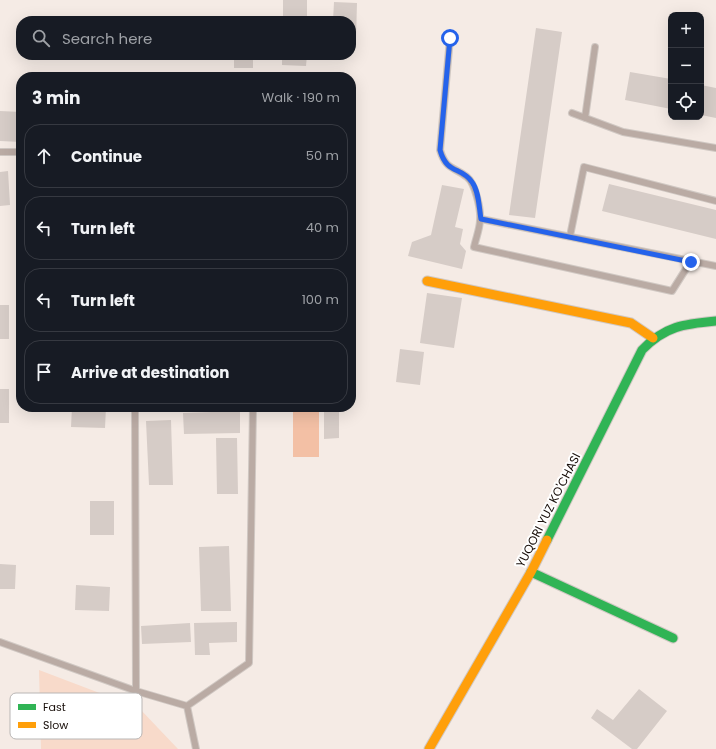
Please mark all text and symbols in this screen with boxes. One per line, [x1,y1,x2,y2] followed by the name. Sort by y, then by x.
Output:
[668,12,704,120] map controls
[668,12,704,48] button: +
[16,16,356,60] search box
[30,27,52,49] icon: search
[62,28,152,49] text: Search here
[441,29,459,47] route start
[668,48,704,84] button: −
[668,84,704,120] button: locate
[32,86,80,110] text: 3 min
[262,88,340,107] text: Walk · 190 m
[33,145,55,167] icon: ahead
[71,146,142,167] text: Continue
[306,146,339,165] text: 50 m
[33,217,55,239] icon: left
[71,218,135,239] text: Turn left
[306,218,339,237] text: 40 m
[682,253,700,271] route end
[33,289,55,311] icon: left
[71,290,135,311] text: Turn left
[302,290,339,309] text: 100 m
[33,361,55,383] icon: arrive
[71,362,229,383] text: Arrive at destination
[512,450,584,570] street label: YUQORI YUZ KO'CHASI
[10,693,142,739] legend
[43,699,66,715] text: Fast
[43,717,68,733] text: Slow

